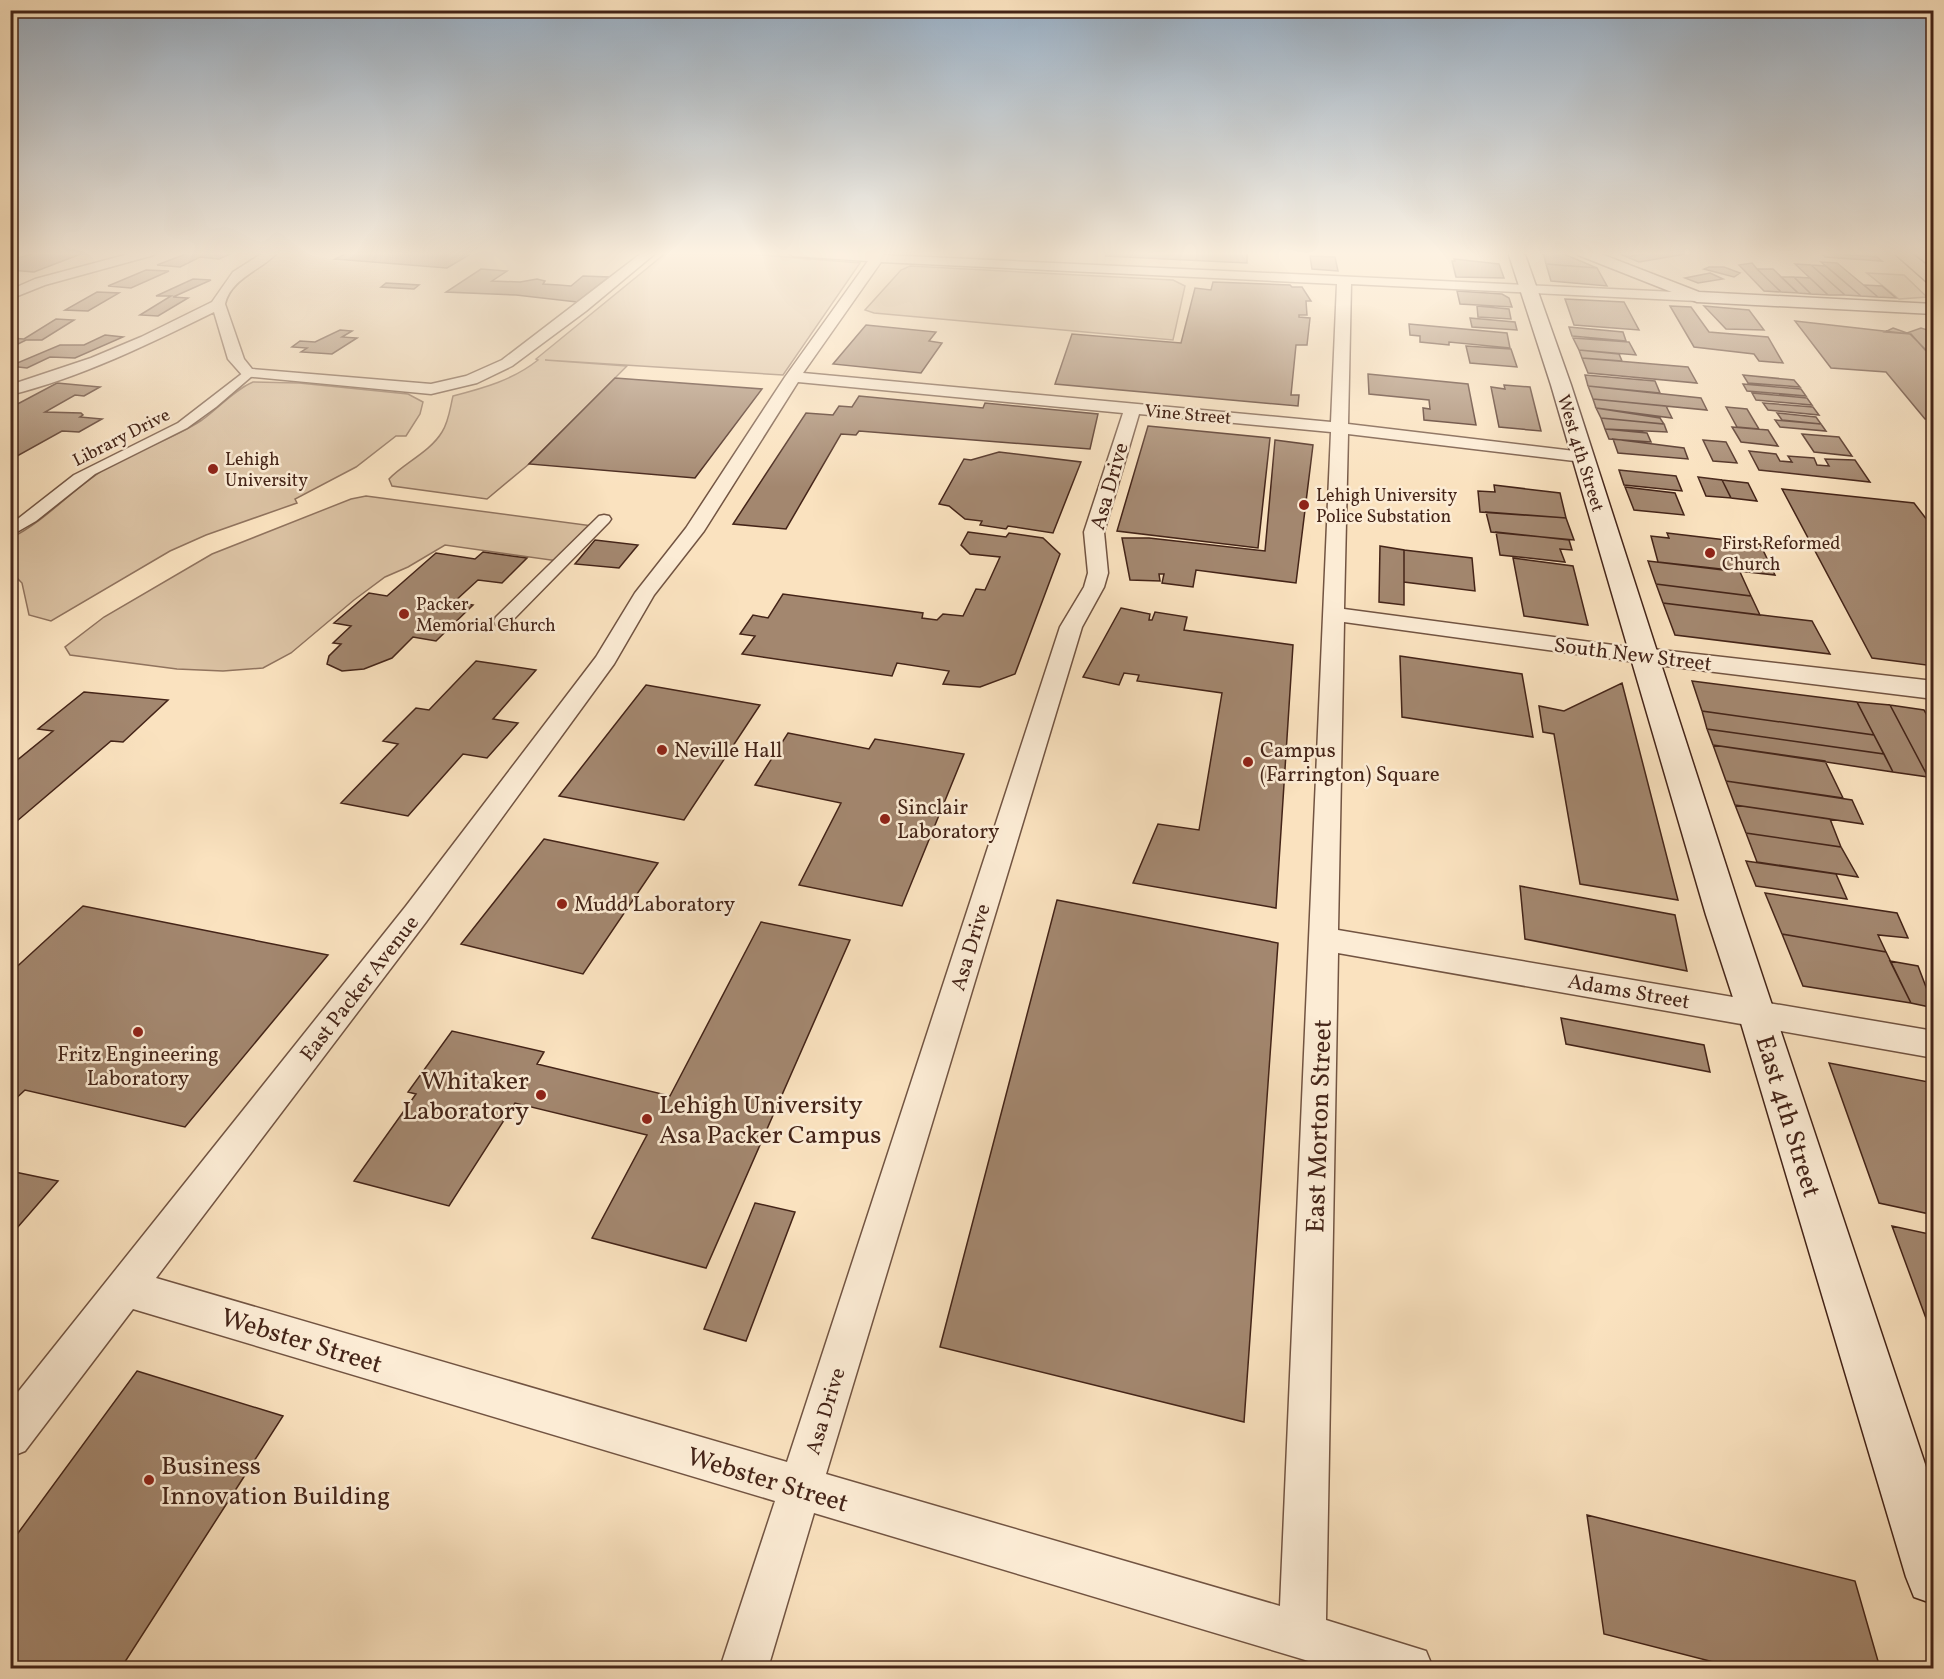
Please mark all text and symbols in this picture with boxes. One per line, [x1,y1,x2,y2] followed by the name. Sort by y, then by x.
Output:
[1550,392,1609,515] street label: West 4th Street
[1143,399,1232,432] street label: Vine Street
[69,403,175,474] street label: Library Drive
[1084,439,1137,534] street label: Asa Drive
[225,448,308,494] place label: Lehigh University
[206,462,220,476] marker: Lehigh University
[1316,484,1457,530] place label: Lehigh University Police Substation
[1297,498,1311,512] marker: Lehigh University Police Substation
[1722,532,1841,578] place label: First Reformed Church
[1703,546,1717,560] marker: First Reformed Church
[416,593,556,639] place label: Packer Memorial Church
[397,607,411,621] marker: Packer Memorial Church
[1552,631,1713,680] street label: South New Street
[674,737,782,766] place label: Neville Hall
[1260,737,1440,790] place label: Campus (Farrington) Square
[655,743,669,757] marker: Neville Hall
[1241,755,1255,769] marker: Campus (Farrington) Square
[897,794,1000,847] place label: Sinclair Laboratory
[878,812,892,826] marker: Sinclair Laboratory
[574,891,736,920] place label: Mudd Laboratory
[555,897,569,911] marker: Mudd Laboratory
[944,900,998,995] street label: Asa Drive
[294,910,426,1068] street label: East Packer Avenue
[1565,967,1692,1017] street label: Adams Street
[1298,1018,1342,1234] street label: East Morton Street
[131,1025,145,1039] marker: Fritz Engineering Laboratory
[1745,1031,1829,1202] street label: East 4th Street
[57,1041,219,1094] place label: Fritz Engineering Laboratory
[402,1064,529,1130] place label: Whitaker Laboratory
[534,1088,548,1102] marker: Whitaker Laboratory
[659,1088,881,1154] place label: Lehigh University Asa Packer Campus
[640,1112,654,1126] marker: Lehigh University Asa Packer Campus
[216,1300,387,1384] street label: Webster Street
[799,1364,853,1459] street label: Asa Drive
[682,1439,853,1523] street label: Webster Street
[161,1449,390,1515] place label: Business Innovation Building
[142,1473,156,1487] marker: Business Innovation Building

